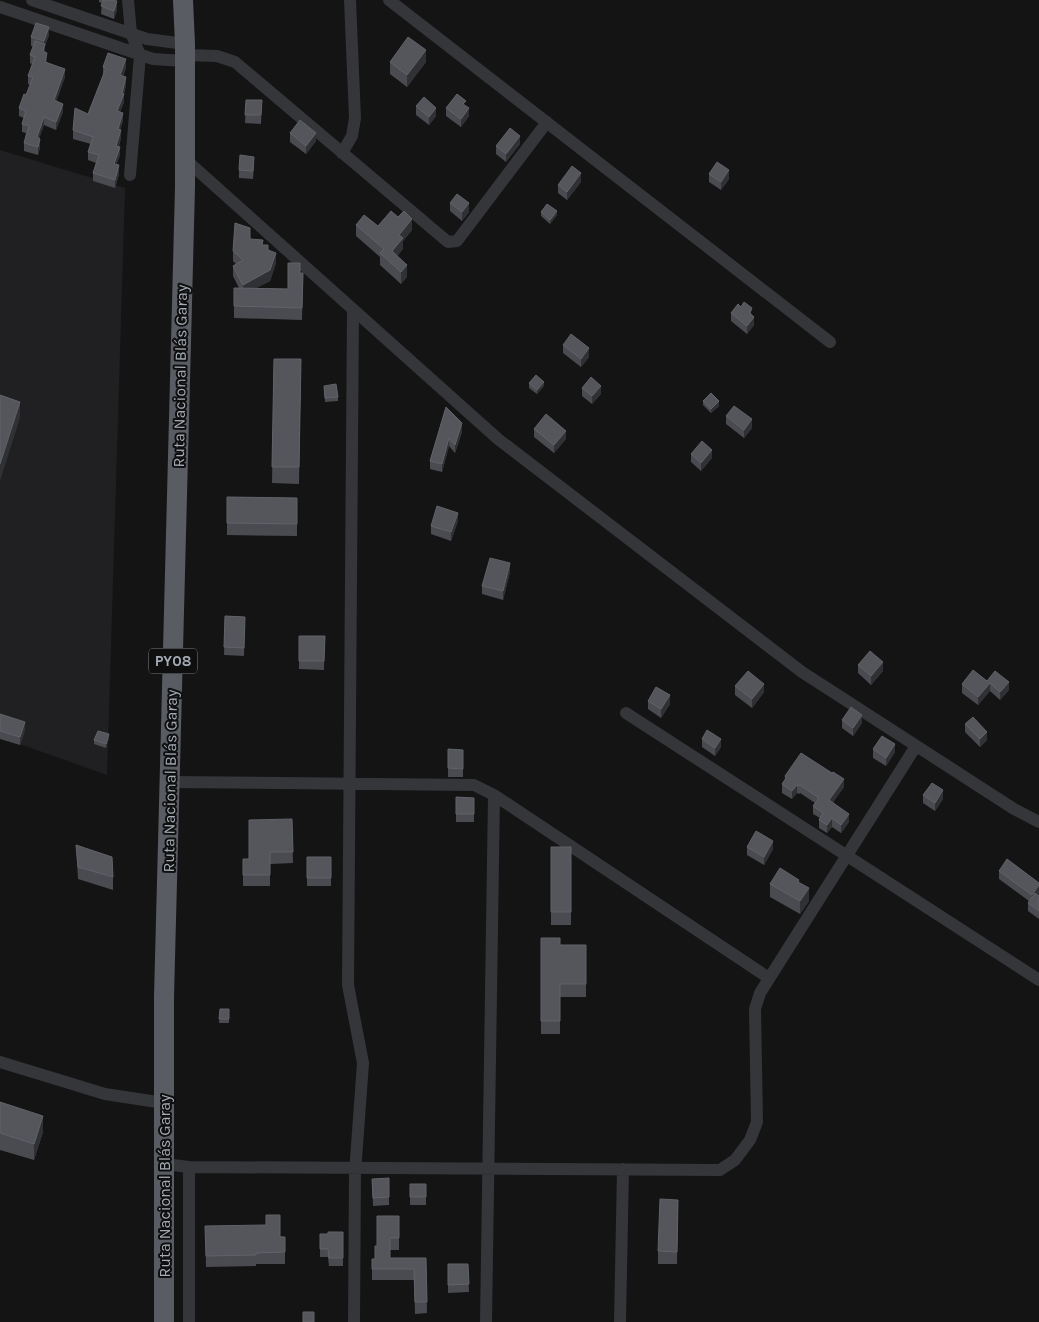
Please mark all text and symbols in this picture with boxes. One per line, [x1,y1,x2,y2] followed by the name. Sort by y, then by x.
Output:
[169,284,191,468] street label: Ruta Nacional Blás Garay
[149,648,197,674] road number: PY08
[159,689,181,873] street label: Ruta Nacional Blás Garay
[155,1094,174,1277] street label: Ruta Nacional Blás Garay

